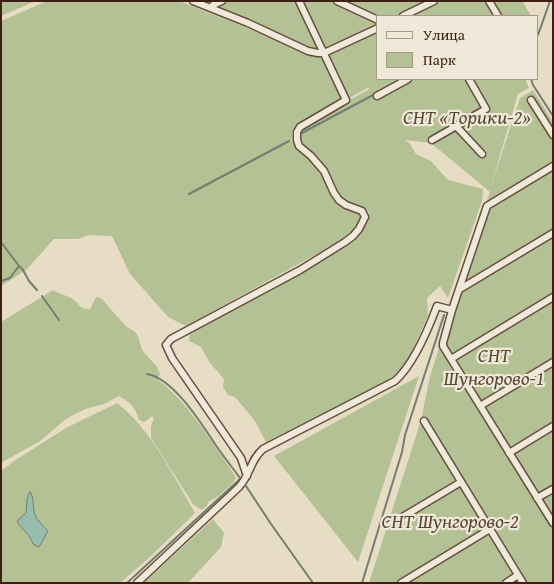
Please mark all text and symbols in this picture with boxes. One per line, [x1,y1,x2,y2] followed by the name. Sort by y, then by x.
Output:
[376,15,539,80] legend
[423,24,465,45] text: Улица
[423,49,456,70] text: Парк
[403,107,531,131] park label: СНТ «Торики-2»
[444,345,544,392] park label: СНТ Шунгорово-1
[381,511,519,535] park label: СНТ Шунгорово-2

